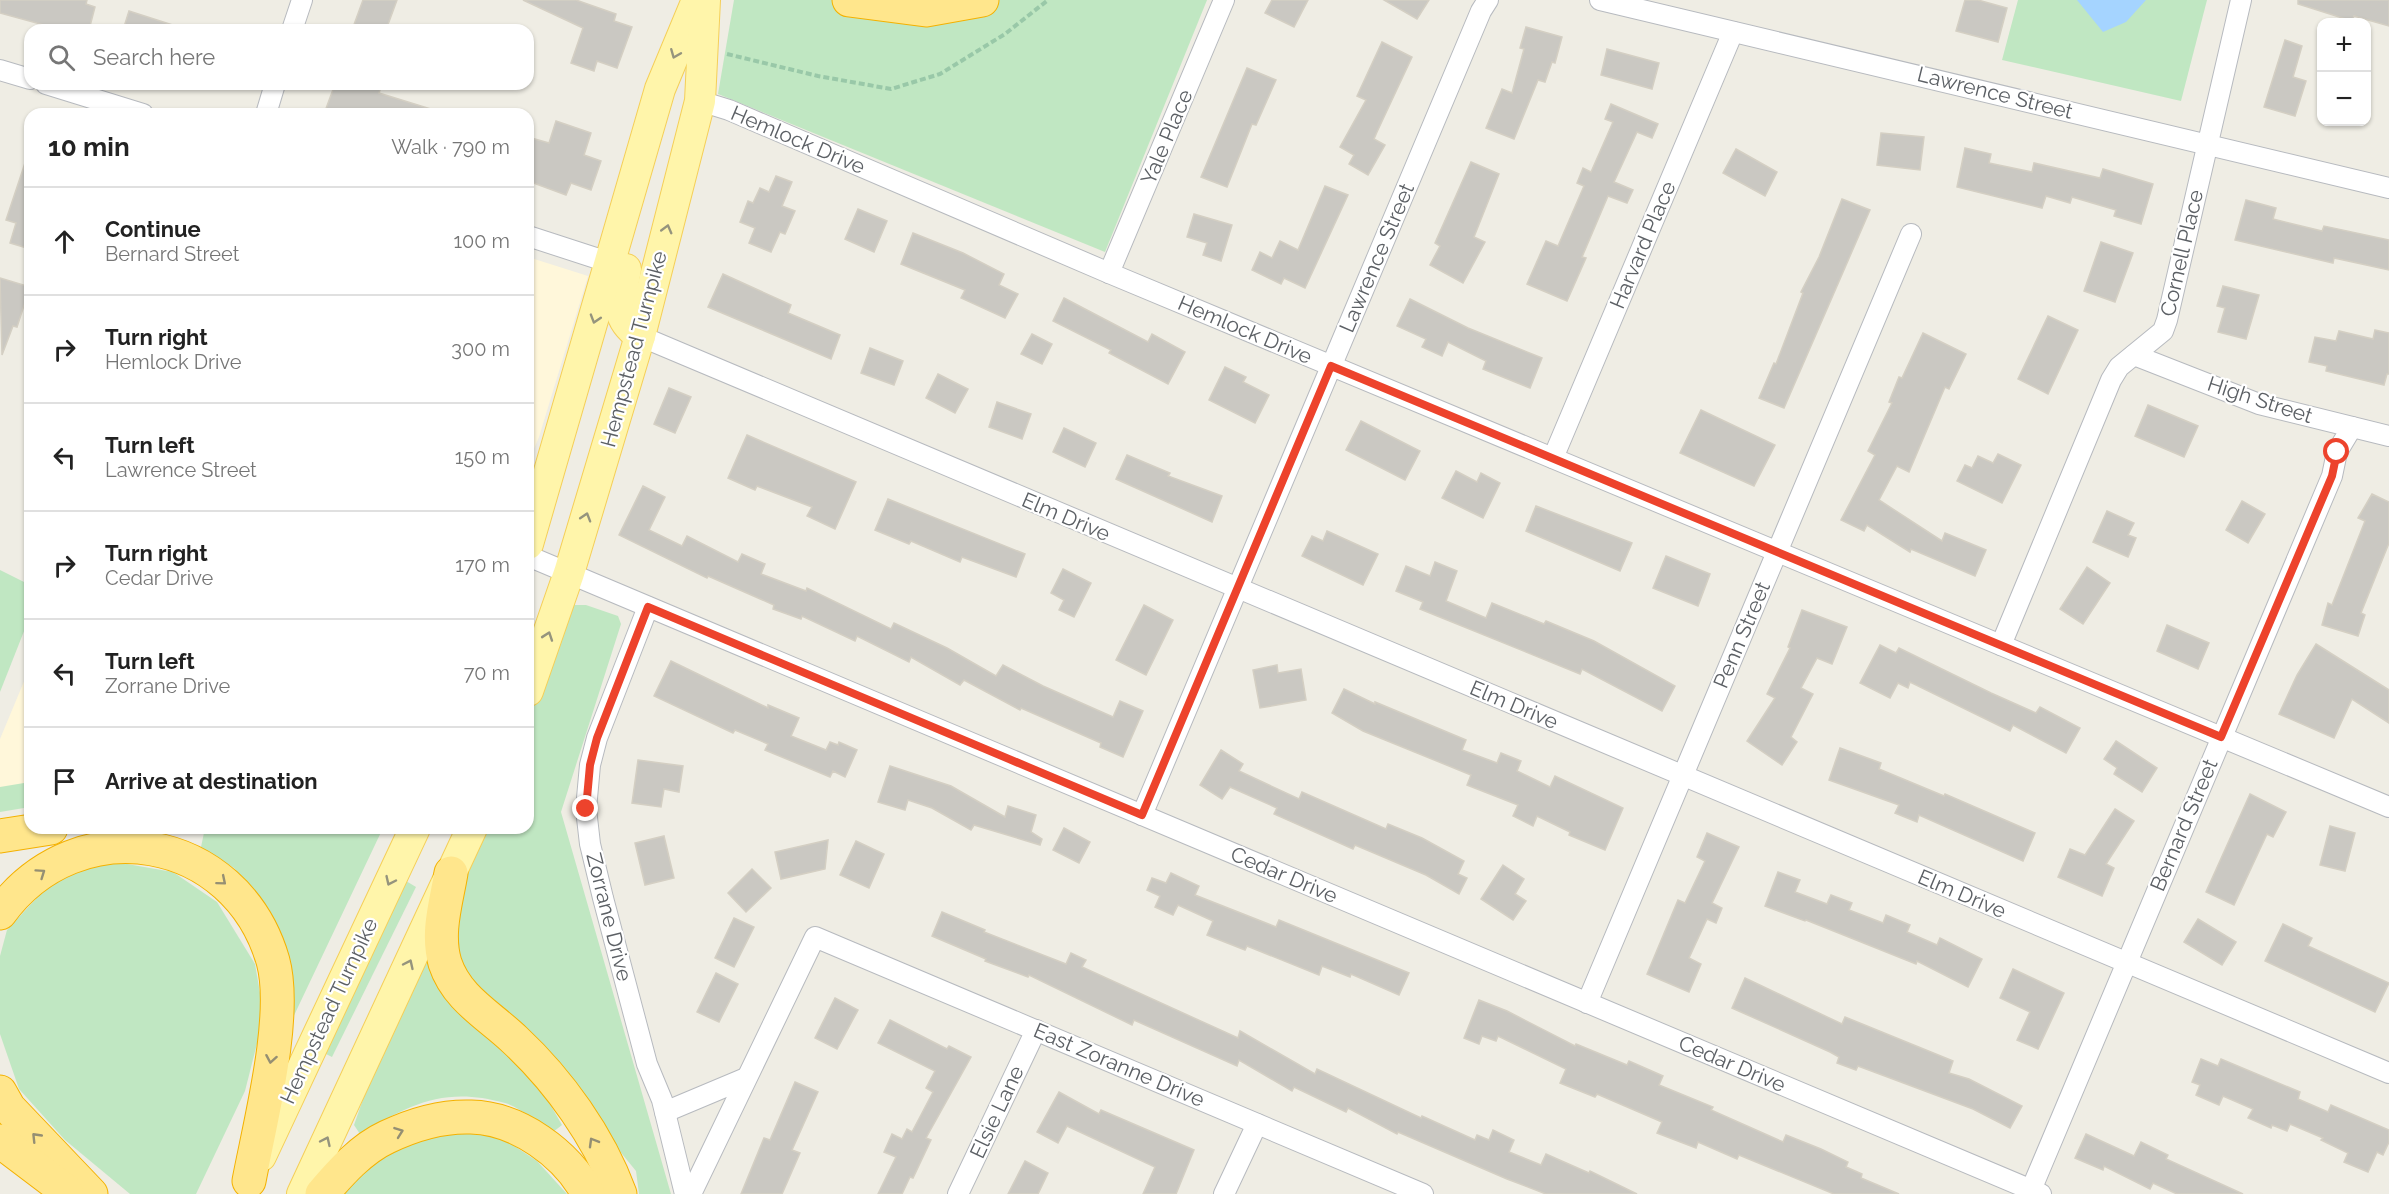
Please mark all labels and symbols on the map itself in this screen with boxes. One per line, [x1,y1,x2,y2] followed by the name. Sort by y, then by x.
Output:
[670,48,682,59] one-way arrow
[1915,61,2075,124] street label: Lawrence Street
[1135,86,1198,188] street label: Yale Place
[727,100,869,179] street label: Hemlock Drive
[1604,177,1681,312] street label: Harvard Place
[1334,180,1419,336] street label: Lawrence Street
[2155,187,2208,319] street label: Cornell Place
[660,224,672,234] one-way arrow
[595,248,672,450] street label: Hempstead Turnpike
[1174,290,1316,369] street label: Hemlock Drive
[590,313,602,324] one-way arrow
[2205,371,2316,428] street label: High Street
[2323,438,2349,464] route start
[1018,487,1114,546] street label: Elm Drive
[579,512,591,523] one-way arrow
[1708,578,1775,692] street label: Penn Street
[540,631,553,642] one-way arrow
[1466,675,1562,734] street label: Elm Drive
[2144,755,2223,895] street label: Bernard Street
[572,795,598,821] route end
[1227,841,1341,908] street label: Cedar Drive
[581,850,638,984] street label: Zorrane Drive
[1914,864,2010,923] street label: Elm Drive
[35,869,46,880] one-way arrow
[215,874,226,885] one-way arrow
[386,874,398,885] one-way arrow
[275,914,383,1108] street label: Hempstead Turnpike
[401,960,413,971] one-way arrow
[1030,1017,1208,1112] street label: East Zoranne Drive
[1675,1030,1789,1097] street label: Cedar Drive
[265,1054,277,1064] one-way arrow
[964,1062,1029,1162] street label: Elsie Lane
[393,1127,404,1140] one-way arrow
[32,1133,43,1143] one-way arrow
[319,1136,331,1147] one-way arrow
[589,1138,601,1148] one-way arrow

